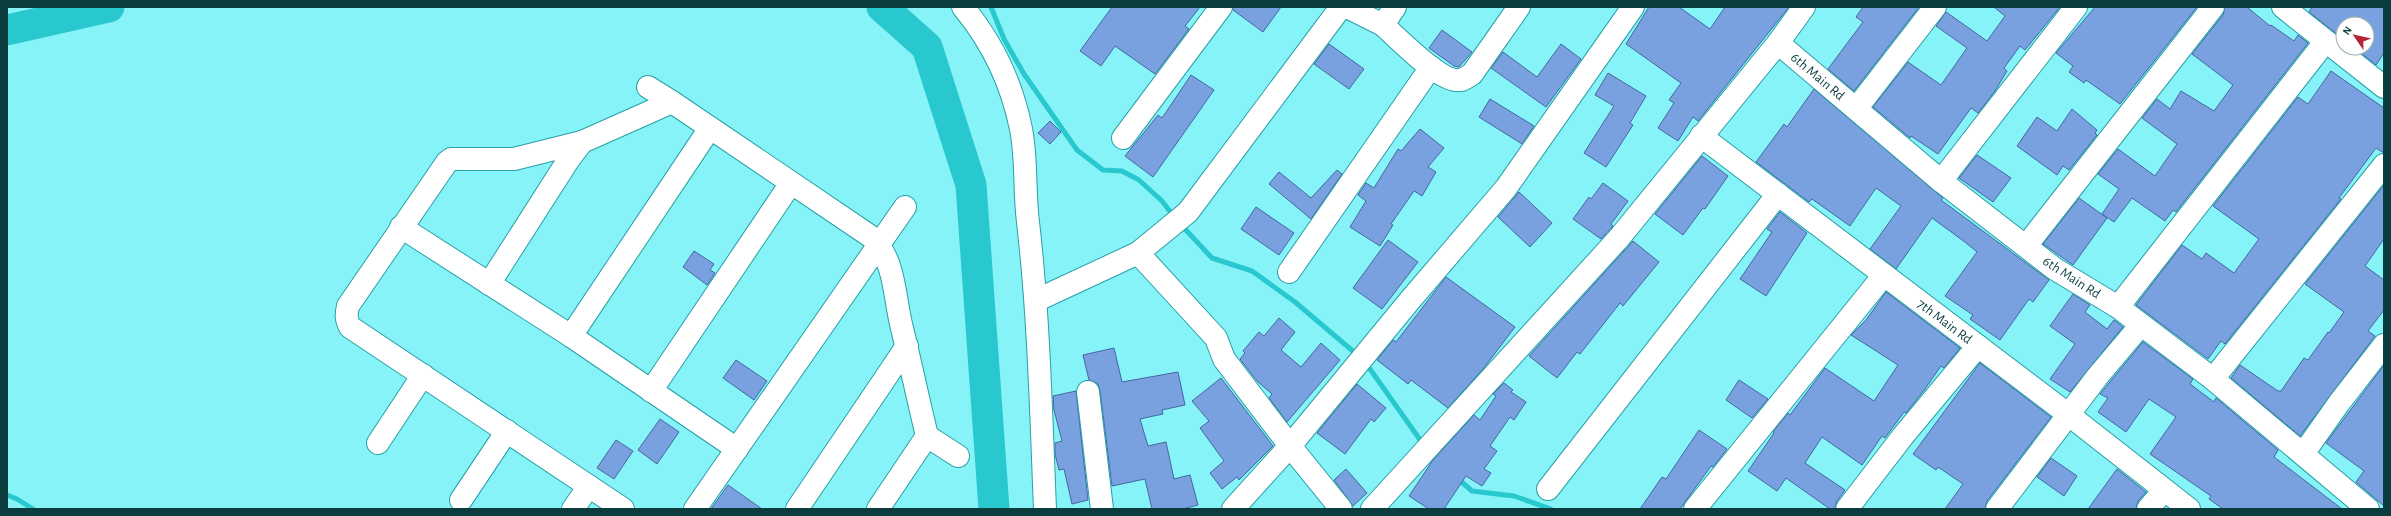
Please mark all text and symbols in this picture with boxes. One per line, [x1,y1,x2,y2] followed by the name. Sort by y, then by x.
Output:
[2335,16,2375,56] north arrow
[2340,24,2354,37] text: N
[1788,50,1847,103] street label: 6th Main Rd
[2040,254,2103,302] street label: 6th Main Rd
[1914,297,1974,347] street label: 7th Main Rd

